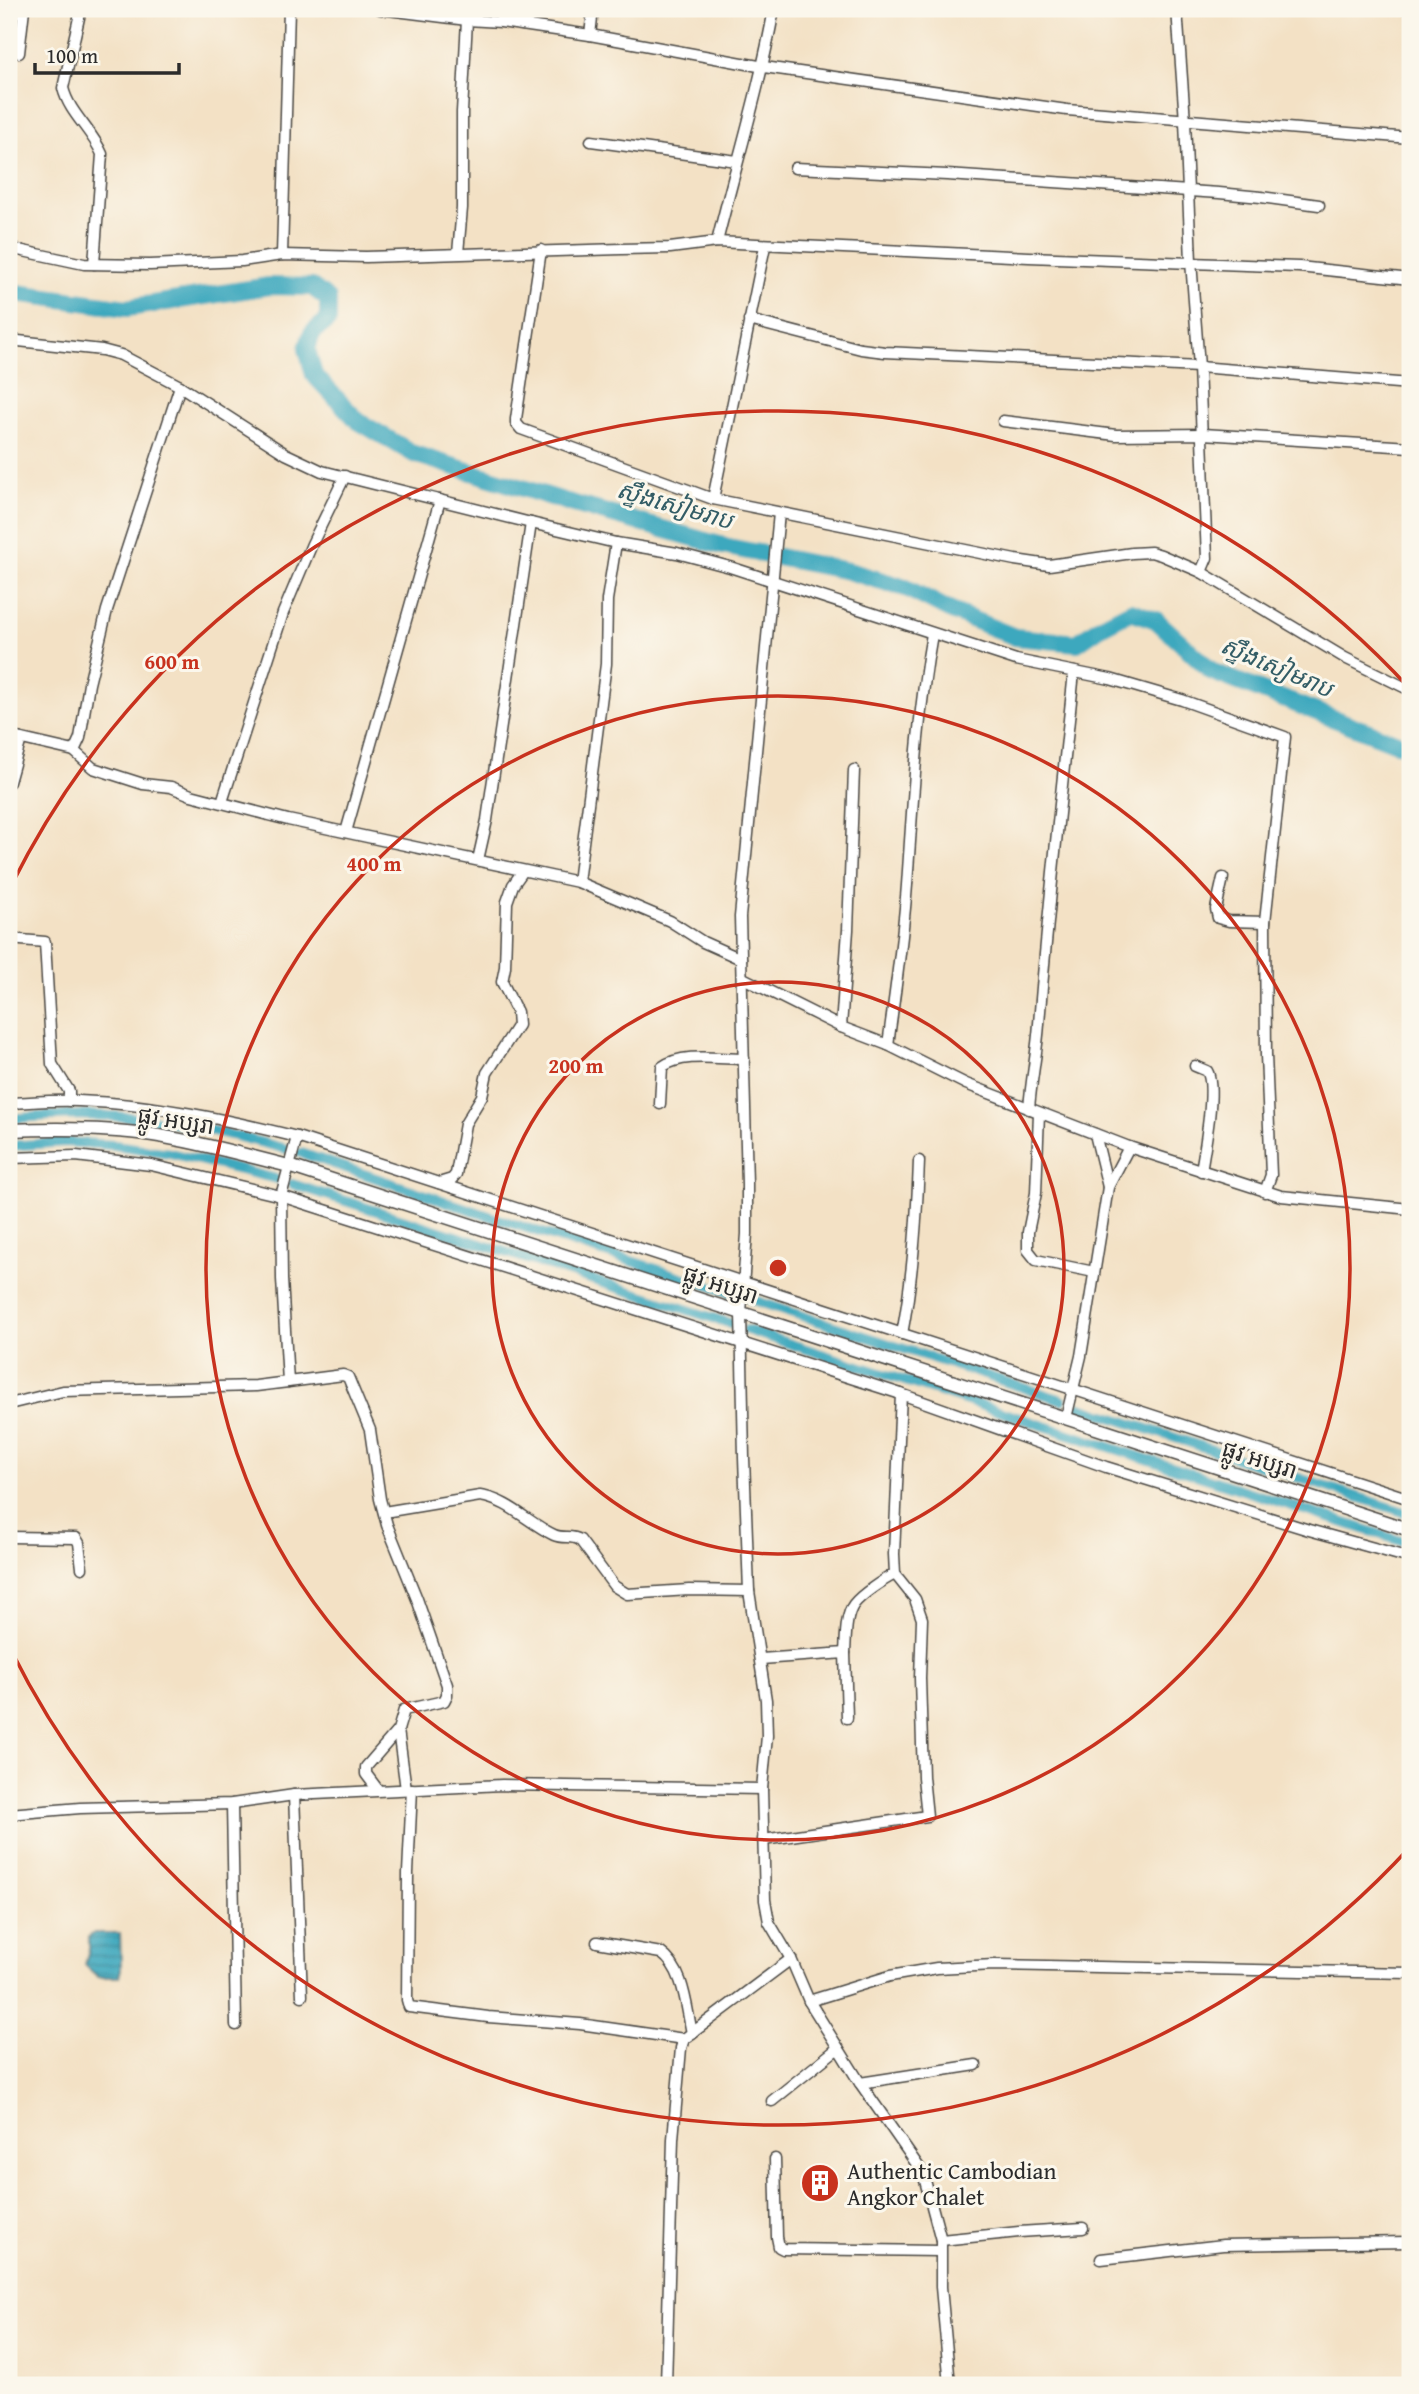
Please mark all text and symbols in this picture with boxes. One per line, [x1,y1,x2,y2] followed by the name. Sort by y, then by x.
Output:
[35,32,178,76] scale bar
[46,40,98,71] text: 100 m
[613,472,739,539] water label: ស្ទឹងសៀមរាប
[1215,628,1340,707] water label: ស្ទឹងសៀមរាប
[144,646,200,677] text: 600 m
[346,848,402,879] text: 400 m
[548,1050,604,1081] text: 200 m
[134,1098,217,1148] street label: ផ្លូវ អប្សរា
[677,1256,763,1317] street label: ផ្លូវ អប្សរា
[766,1256,790,1280] centre of rings
[1216,1431,1302,1492] street label: ផ្លូវ អប្សរា
[847,2154,1056,2213] place label: Authentic Cambodian Angkor Chalet
[799,2162,841,2204] building icon: Authentic Cambodian Angkor Chalet

